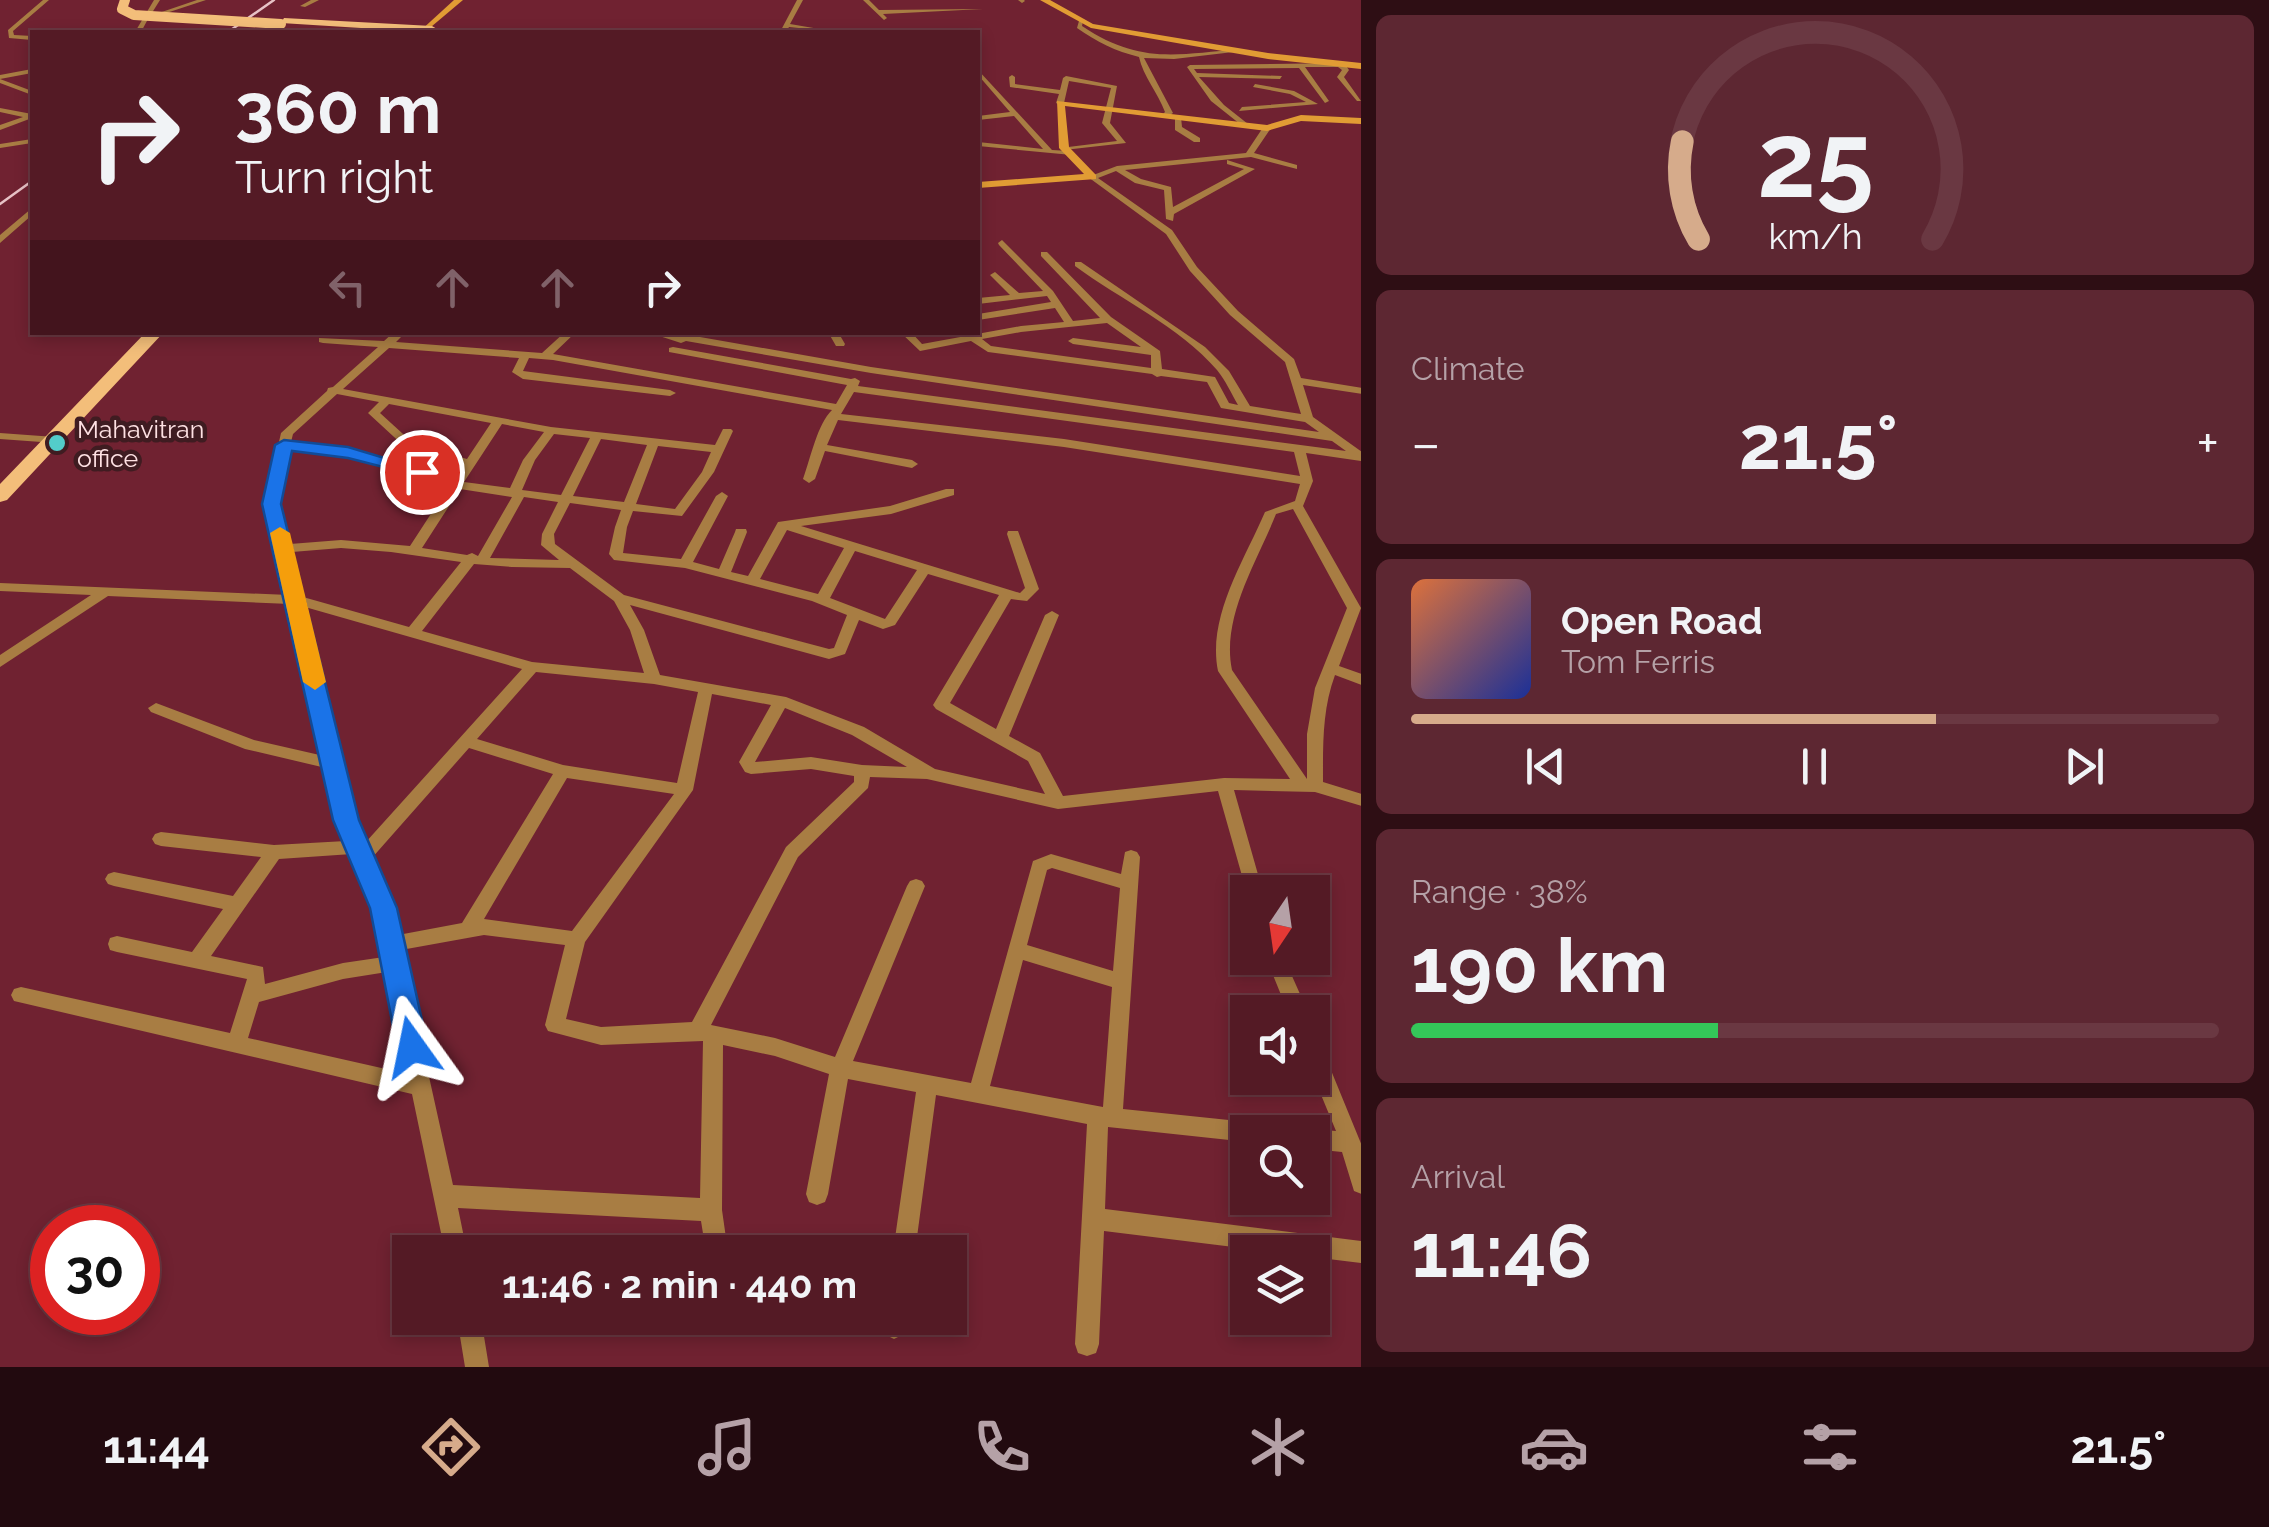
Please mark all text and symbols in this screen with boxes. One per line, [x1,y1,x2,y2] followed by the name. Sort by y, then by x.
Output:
[235,67,442,149] text: 360 m
[70,70,200,200] icon: right
[1757,99,1873,221] text: 25
[235,151,433,204] text: Turn right
[1768,215,1862,257] text: km/h
[320,260,375,315] icon: left
[425,260,480,315] icon: ahead
[530,260,585,315] icon: ahead
[635,260,690,315] icon: right
[1411,350,1525,387] text: Climate
[1739,398,1898,487] text: 21.5°
[1411,411,1441,476] text: −
[2196,411,2219,476] text: +
[77,414,204,473] place label: Mahavitran office
[380,430,465,515] pin
[46,432,68,454] marker: Mahavitran office
[395,445,450,500] icon: arrive
[1561,598,1762,643] text: Open Road
[1561,643,1715,680] text: Tom Ferris
[1518,739,1573,794] icon: previous
[1787,739,1842,794] icon: pause
[2057,739,2112,794] icon: next
[1411,873,1588,910] text: Range · 38%
[1230,875,1330,975] north arrow
[1230,875,1330,1335] map controls
[1411,921,1668,1010] text: 190 km
[360,995,464,1099] position arrow
[1230,995,1330,1095] button: sound
[1230,1115,1330,1215] button: search
[1411,1158,1505,1195] text: Arrival
[30,1205,160,1335] speed limit sign: 30
[1411,1206,1592,1295] text: 11:46
[1230,1235,1330,1335] button: layers
[502,1262,857,1307] text: 11:46 · 2 min · 440 m
[416,1412,486,1482] icon: directions
[692,1412,762,1482] icon: music
[967,1412,1037,1482] icon: phone
[1243,1412,1313,1482] icon: climate
[1519,1412,1589,1482] icon: car
[1795,1412,1865,1482] icon: filters
[103,1421,210,1474] text: 11:44
[2071,1421,2166,1474] text: 21.5°

